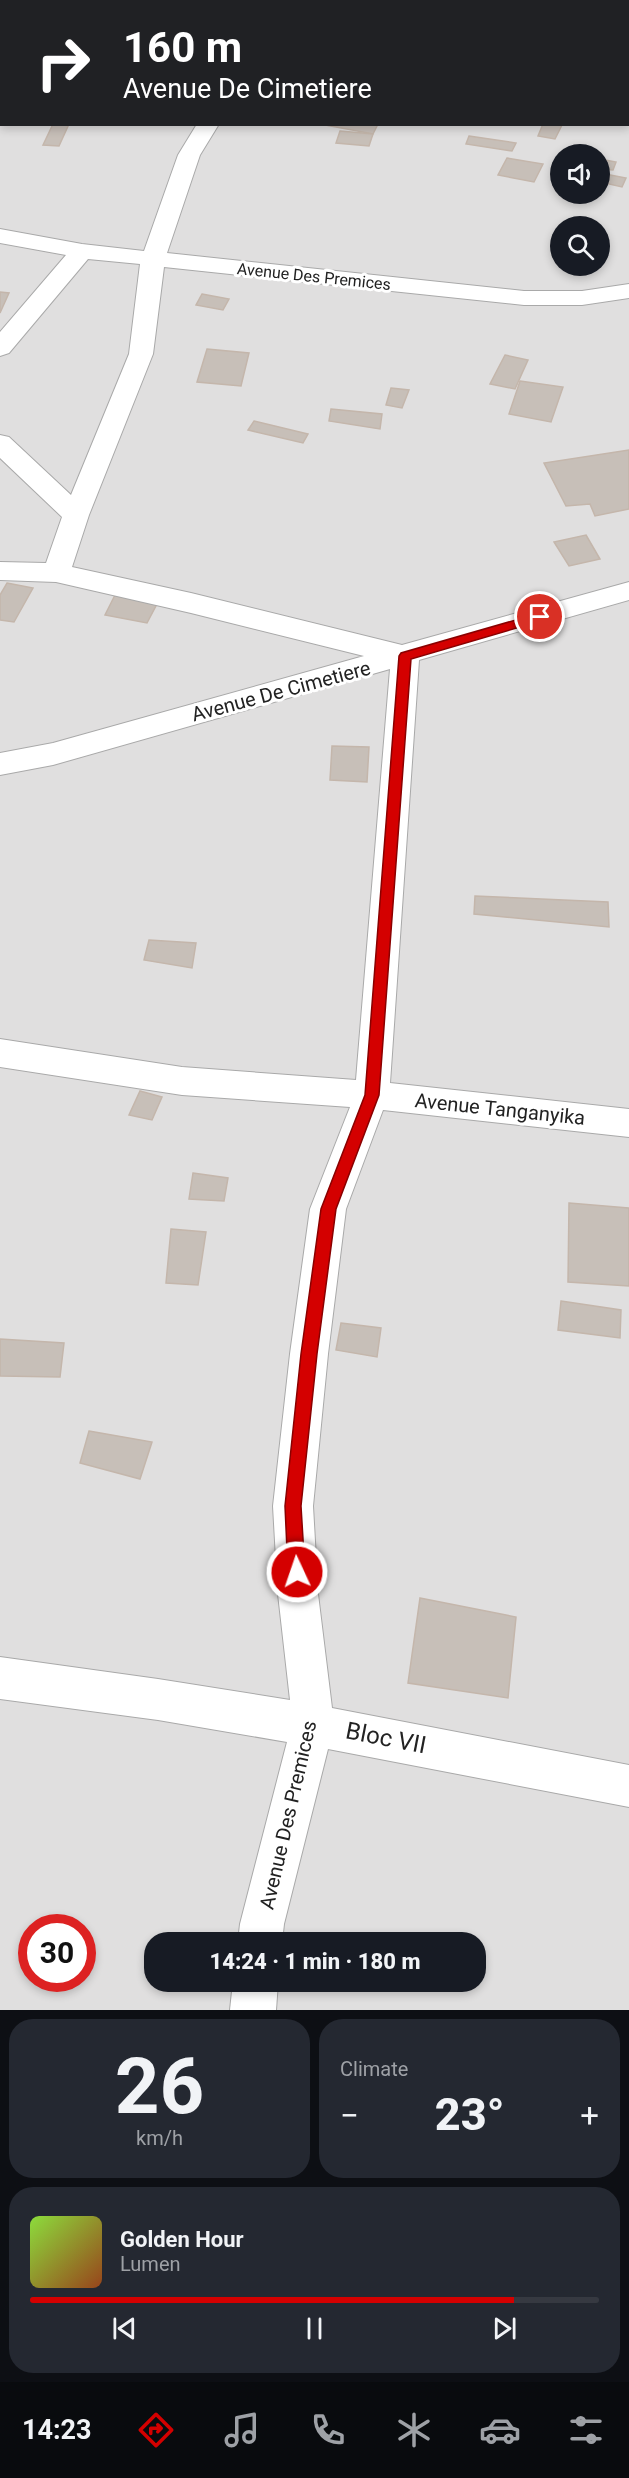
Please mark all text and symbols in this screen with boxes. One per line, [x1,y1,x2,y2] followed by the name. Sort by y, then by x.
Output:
[123,23,242,72] text: 160 m
[24,24,102,102] icon: right
[123,73,372,105] text: Avenue De Cimetiere
[550,144,610,276] map controls
[550,144,610,204] button: sound
[550,216,610,276] button: search
[236,259,392,294] street label: Avenue Des Premices
[514,591,565,642] pin
[523,600,556,633] icon: arrive
[189,656,373,726] street label: Avenue De Cimetiere
[414,1088,586,1130] street label: Avenue Tanganyika
[265,1540,329,1604] position arrow
[343,1716,429,1760] street label: Bloc VII
[255,1718,321,1912] street label: Avenue Des Premices
[18,1914,96,1992] speed limit sign: 30
[210,1949,420,1974] text: 14:24 · 1 min · 180 m
[115,2041,204,2132] text: 26
[340,2057,408,2081] text: Climate
[435,2088,504,2141] text: 23°
[340,2096,359,2135] text: −
[580,2096,599,2135] text: +
[136,2126,183,2150] text: km/h
[120,2227,244,2252] text: Golden Hour
[120,2252,181,2276] text: Lumen
[108,2312,141,2345] icon: previous
[298,2312,331,2345] icon: pause
[488,2312,521,2345] icon: next
[135,2409,177,2451] icon: directions
[221,2409,263,2451] icon: music
[307,2409,349,2451] icon: phone
[393,2409,435,2451] icon: climate
[479,2409,521,2451] icon: car
[565,2409,607,2451] icon: filters
[22,2414,92,2446] text: 14:23

